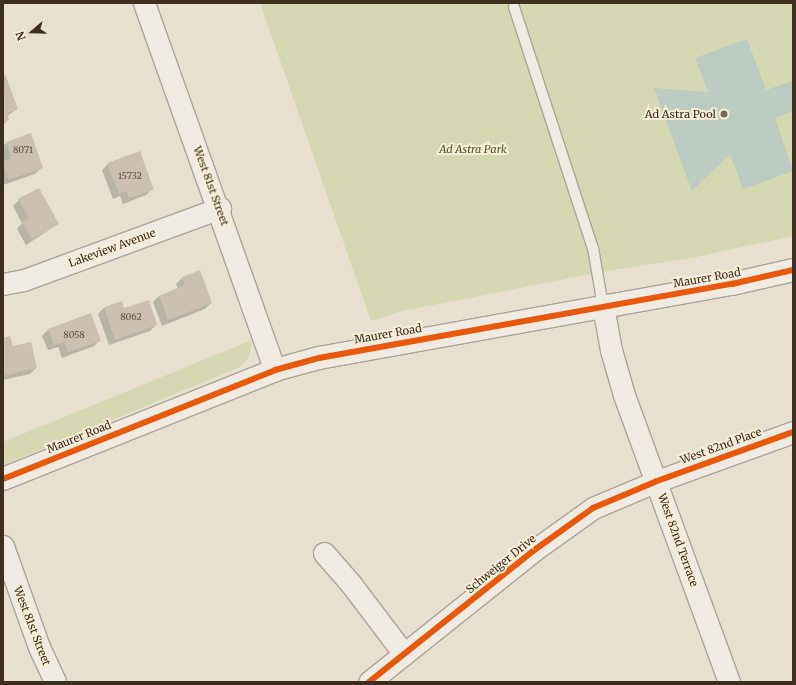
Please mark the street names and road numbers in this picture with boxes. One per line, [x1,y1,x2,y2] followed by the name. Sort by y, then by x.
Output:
[191,145,231,227] street label: West 81st Street
[67,226,157,270] street label: Lakeview Avenue
[672,266,742,290] street label: Maurer Road
[353,322,423,346] street label: Maurer Road
[45,418,113,456] street label: Maurer Road
[679,425,763,467] street label: West 82nd Place
[655,492,701,588] street label: West 82nd Terrace
[463,532,539,596] street label: Schweiger Drive
[11,585,53,667] street label: West 81st Street

